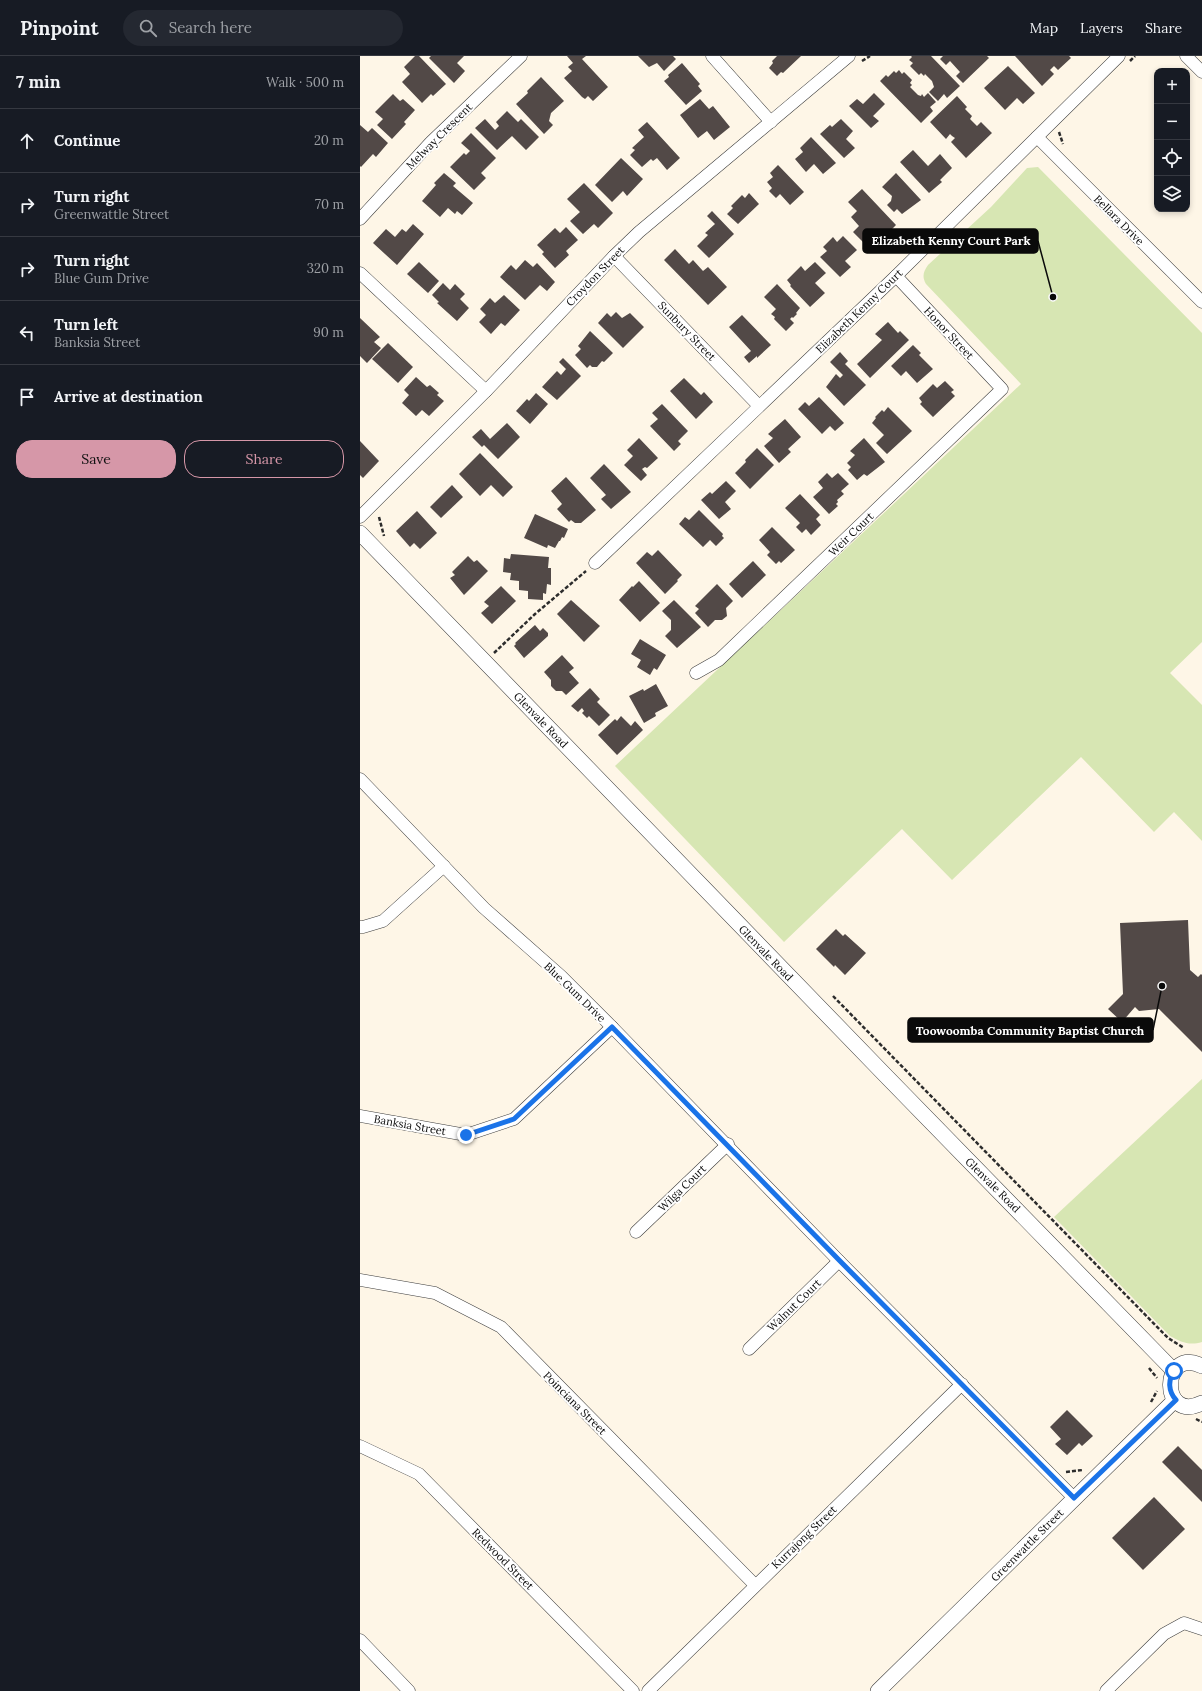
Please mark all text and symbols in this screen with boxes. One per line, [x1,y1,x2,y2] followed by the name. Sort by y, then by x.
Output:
[123,10,403,46] search box
[20,16,99,40] text: Pinpoint
[137,17,159,39] icon: search
[169,18,252,37] text: Search here
[1030,19,1058,37] text: Map
[1080,19,1123,37] text: Layers
[1145,19,1182,37] text: Share
[1154,68,1190,212] map controls
[1154,68,1190,104] button: +
[16,71,61,93] text: 7 min
[266,74,344,91] text: Walk · 500 m
[403,99,476,172] street label: Melway Crescent
[1154,104,1190,140] button: −
[16,130,38,152] icon: ahead
[54,131,120,150] text: Continue
[314,132,344,149] text: 20 m
[1154,140,1190,176] button: locate
[1154,176,1190,212] button: layers
[54,187,130,206] text: Turn right
[1091,192,1147,248] street label: Bellara Drive
[16,194,38,216] icon: right
[315,196,344,213] text: 70 m
[54,206,169,223] text: Greenwattle Street
[863,229,1038,253] callout: Elizabeth Kenny Court Park
[871,233,1031,248] text: Elizabeth Kenny Court Park
[563,242,628,309] street label: Croydon Street
[54,251,130,270] text: Turn right
[16,258,38,280] icon: right
[307,260,344,277] text: 320 m
[813,265,906,356] street label: Elizabeth Kenny Court
[54,270,149,287] text: Blue Gum Drive
[655,298,719,364] street label: Sunbury Street
[921,304,977,363] street label: Honor Street
[54,315,118,334] text: Turn left
[16,322,38,344] icon: left
[313,324,344,341] text: 90 m
[54,334,140,351] text: Banksia Street
[16,386,38,408] icon: arrive
[54,387,203,406] text: Arrive at destination
[16,440,176,478] button: Save
[184,440,344,478] button: Share
[826,509,877,559] street label: Weir Court
[511,689,571,751] street label: Glenvale Road
[736,922,796,984] street label: Glenvale Road
[541,959,609,1025] street label: Blue Gum Drive
[908,1018,1153,1042] callout: Toowoomba Community Baptist Church
[916,1023,1145,1038] text: Toowoomba Community Baptist Church
[373,1112,448,1138] street label: Banksia Street
[457,1126,475,1144] route end
[962,1154,1024,1216] street label: Glenvale Road
[655,1161,709,1214] street label: Wilga Court
[764,1275,824,1334] street label: Walnut Court
[1165,1362,1183,1380] route start
[540,1368,610,1438] street label: Poinciana Street
[768,1502,840,1572] street label: Kurrajong Street
[988,1505,1067,1584] street label: Greenwattle Street
[469,1525,537,1593] street label: Redwood Street

